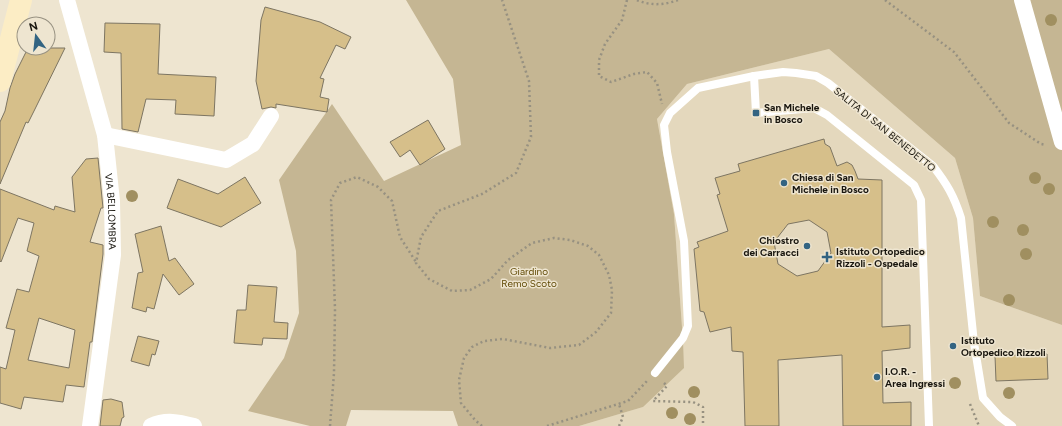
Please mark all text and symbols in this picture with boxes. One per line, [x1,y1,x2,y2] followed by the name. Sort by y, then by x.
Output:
[16,16,56,56] north arrow
[28,19,39,34] text: N
[831,84,938,175] street label: SALITA DI SAN BENEDETTO
[764,101,820,126] place label: San Michele in Bosco
[751,108,761,118] marker: San Michele in Bosco
[792,171,869,196] place label: Chiesa di San Michele in Bosco
[102,173,119,250] street label: VIA BELLOMBRA
[779,178,789,188] marker: Chiesa di San Michele in Bosco
[743,234,799,259] place label: Chiostro dei Carracci
[802,241,812,251] marker: Chiostro dei Carracci
[836,245,925,270] place label: Istituto Ortopedico Rizzoli - Ospedale
[821,251,833,263] marker: Istituto Ortopedico Rizzoli - Ospedale
[501,265,557,290] park label: Giardino Remo Scoto
[961,334,1046,359] place label: Istituto Ortopedico Rizzoli
[948,341,958,351] marker: Istituto Ortopedico Rizzoli
[885,365,945,390] place label: I.O.R. - Area Ingressi
[872,372,882,382] marker: I.O.R. - Area Ingressi

